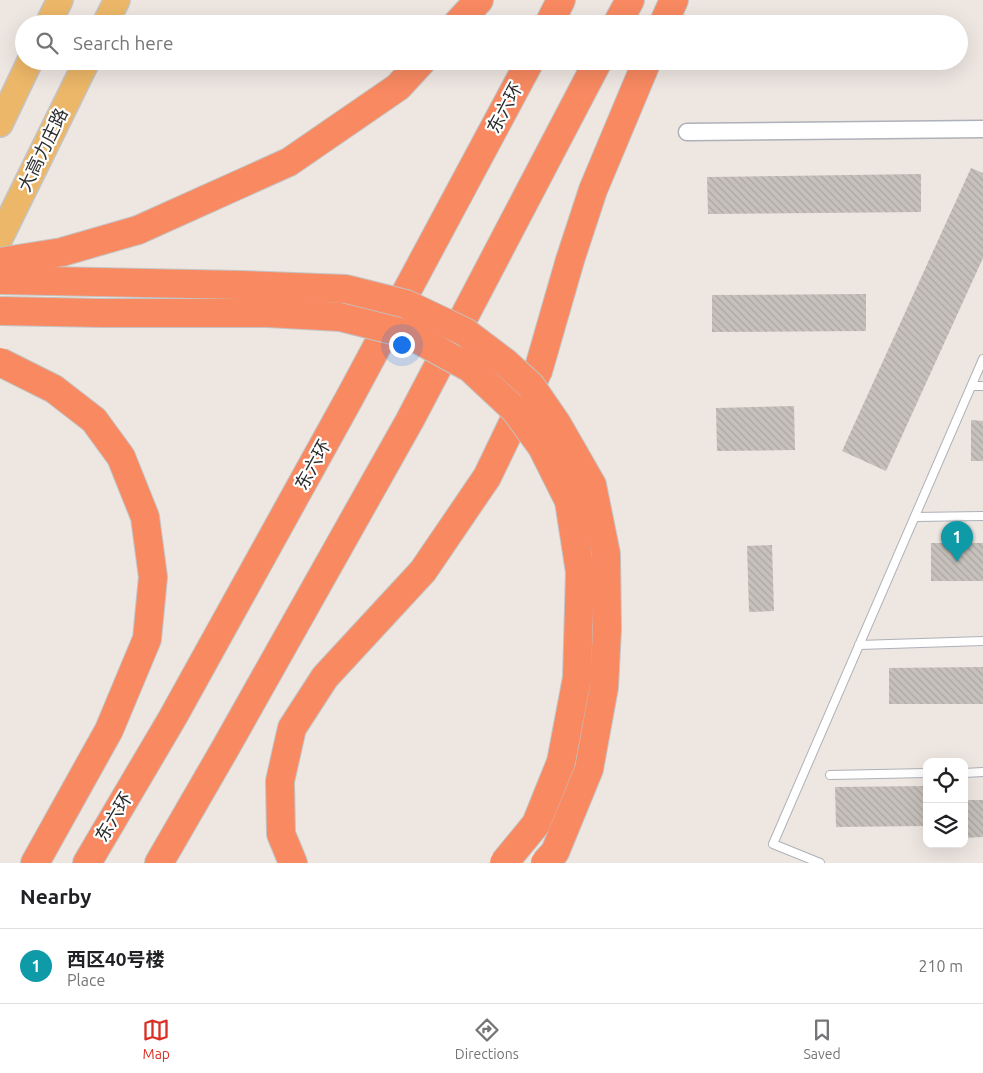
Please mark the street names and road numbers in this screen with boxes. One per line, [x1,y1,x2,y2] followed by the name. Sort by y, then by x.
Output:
[483,79,526,136] street label: 东六环
[13,105,71,194] street label: 大高力庄路
[290,436,334,493] street label: 东六环
[91,788,136,845] street label: 东六环

